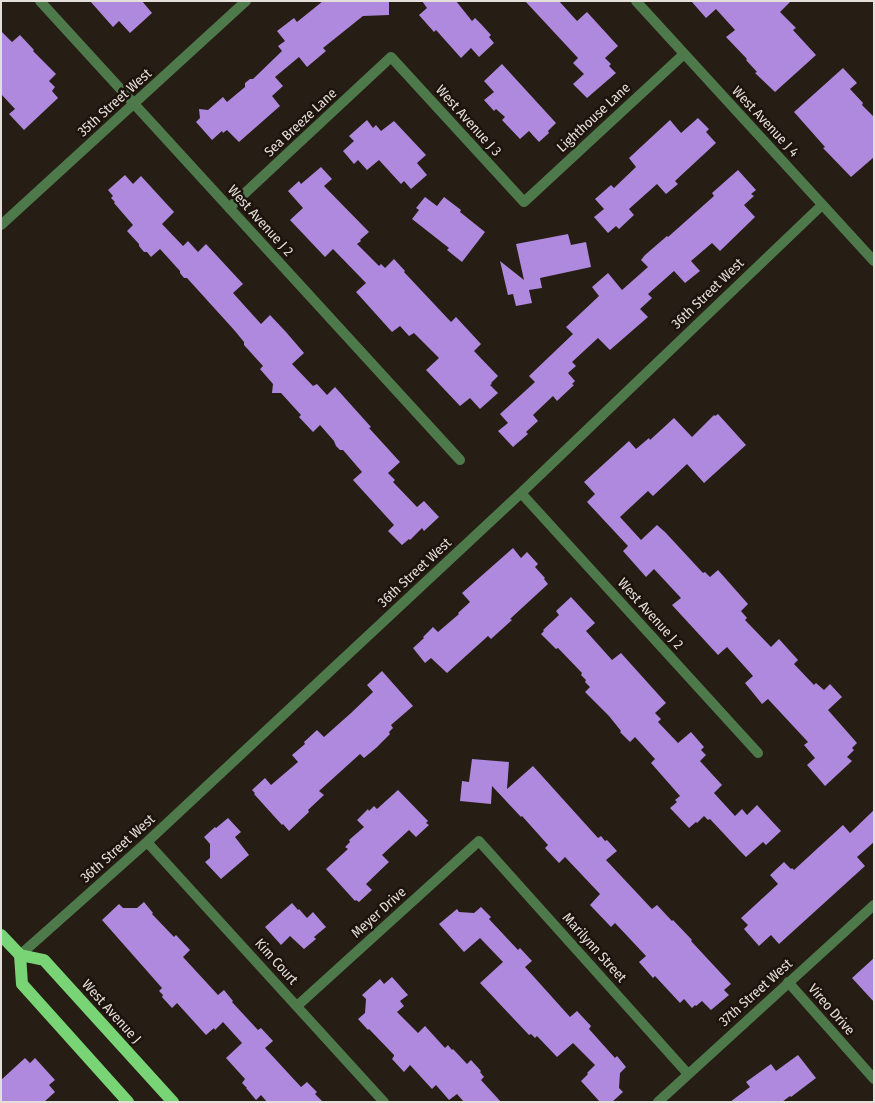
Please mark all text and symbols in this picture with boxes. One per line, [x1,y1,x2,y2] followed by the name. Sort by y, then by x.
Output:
[75,66,155,140] street label: 35th Street West
[554,80,634,156] street label: Lighthouse Lane
[432,82,504,160] street label: West Avenue J 3
[728,83,802,161] street label: West Avenue J 4
[261,85,341,161] street label: Sea Breeze Lane
[224,182,296,260] street label: West Avenue J 2
[668,255,748,333] street label: 36th Street West
[375,535,455,611] street label: 36th Street West
[614,575,686,653] street label: West Avenue J 2
[77,811,159,887] street label: 36th Street West
[348,884,410,942] street label: Meyer Drive
[558,910,630,986] street label: Marilynn Street
[251,936,301,988] street label: Kim Court
[716,956,796,1030] street label: 37th Street West
[78,977,144,1047] street label: West Avenue J
[804,981,858,1039] street label: Vireo Drive

